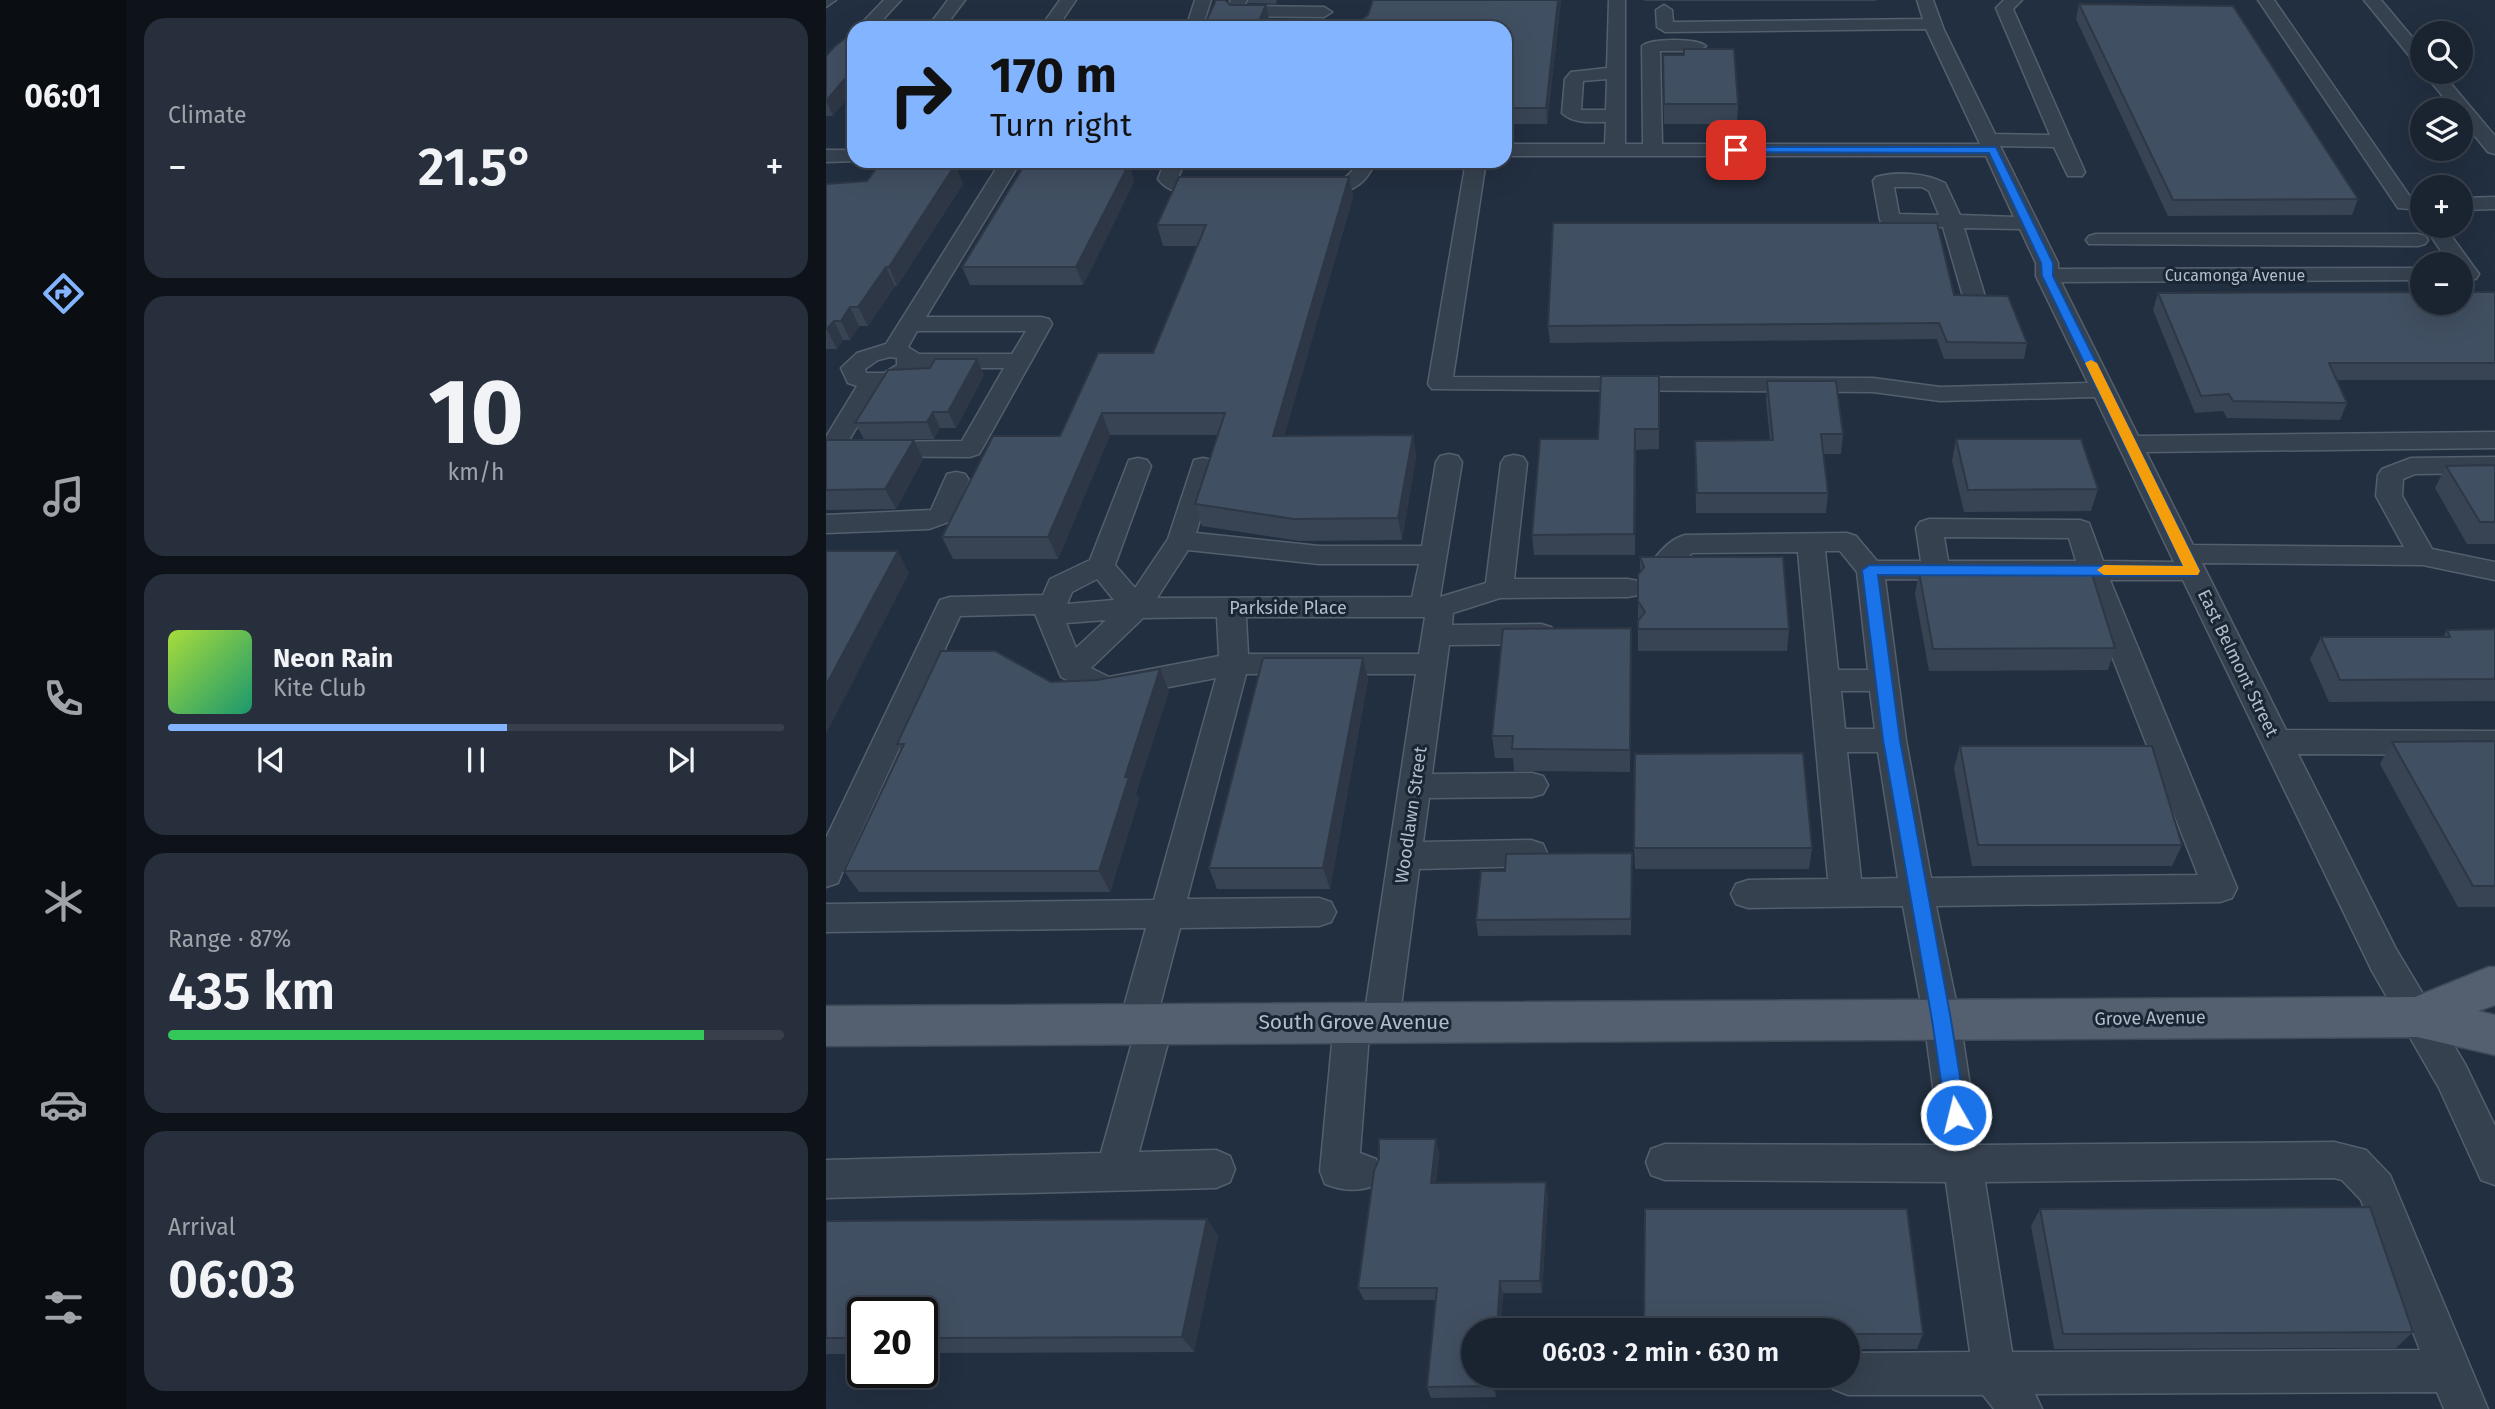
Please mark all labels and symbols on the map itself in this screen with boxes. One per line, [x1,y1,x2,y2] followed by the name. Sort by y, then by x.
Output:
[1706,120,1766,180] pin
[2165,266,2305,285] street label: Cucamonga Avenue
[2193,586,2283,741] street label: East Belmont Street
[1229,597,1347,619] street label: Parkside Place
[1390,744,1432,885] street label: Woodlawn Street
[2094,1006,2206,1030] street label: Grove Avenue
[1258,1009,1450,1035] street label: South Grove Avenue
[1919,1078,1993,1152] position arrow
[847,1297,938,1388] speed limit sign: 20

